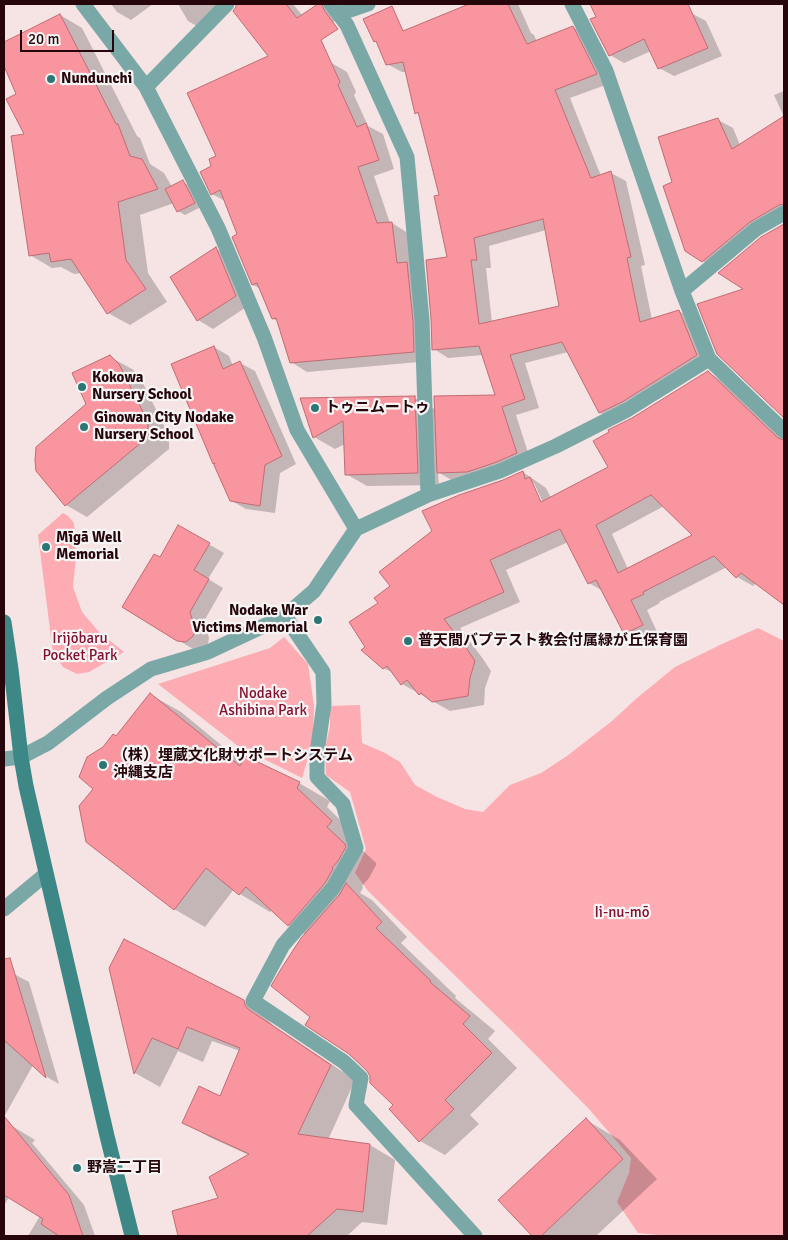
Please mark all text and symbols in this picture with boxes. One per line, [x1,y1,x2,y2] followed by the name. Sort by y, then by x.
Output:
[22,20,116,52] scale bar
[28,30,59,48] text: 20 m
[61,70,132,88] place label: Nundunchi
[45,73,57,85] marker: Nundunchi
[92,369,192,404] place label: Kokowa Nursery School
[76,381,88,393] marker: Kokowa Nursery School
[325,399,430,417] place label: トゥニムートゥ
[309,402,321,414] marker: トゥニムートゥ
[94,409,234,444] place label: Ginowan City Nodake Nursery School
[78,421,90,433] marker: Ginowan City Nodake Nursery School
[56,529,122,564] place label: Mīgā Well Memorial
[40,541,52,553] marker: Mīgā Well Memorial
[192,602,308,637] place label: Nodake War Victims Memorial
[312,614,324,626] marker: Nodake War Victims Memorial
[42,630,118,665] park label: Irijōbaru Pocket Park
[418,632,688,650] place label: 普天間バプテスト教会付属緑が丘保育園
[402,635,414,647] marker: 普天間バプテスト教会付属緑が丘保育園
[219,685,307,720] park label: Nodake Ashibina Park
[113,747,353,782] place label: （株）埋蔵文化財サポートシステム 沖縄支店
[97,759,109,771] marker: （株）埋蔵文化財サポートシステム 沖縄支店
[594,904,650,922] park label: Ii-nu-mō
[87,1159,162,1177] place label: 野嵩二丁目
[71,1162,83,1174] marker: 野嵩二丁目

